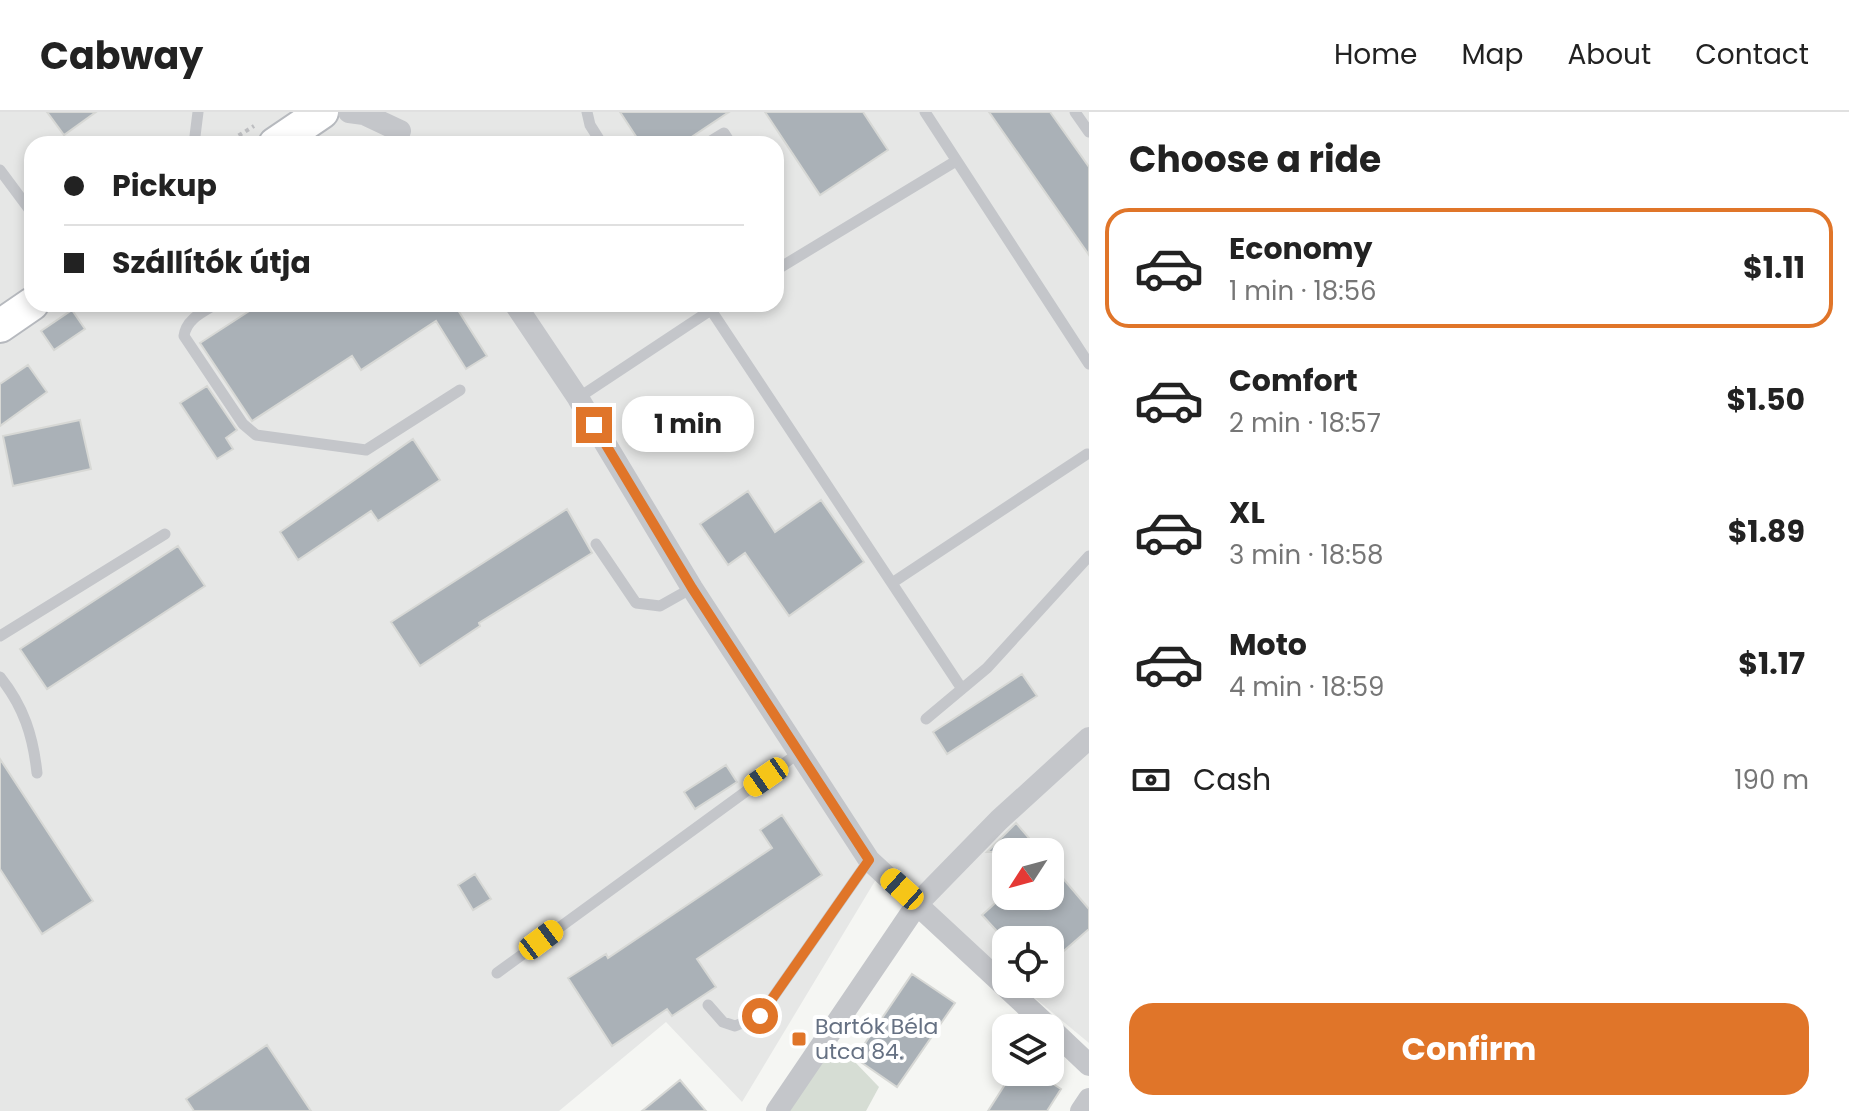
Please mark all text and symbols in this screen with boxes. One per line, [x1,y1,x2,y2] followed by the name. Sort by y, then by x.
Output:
[40,29,203,82] text: Cabway
[1334,35,1417,74] text: Home
[1461,35,1523,74] text: Map
[1567,35,1651,74] text: About
[1695,35,1809,74] text: Contact
[1129,134,1381,185] text: Choose a ride
[112,164,217,207] text: Pickup
[1229,227,1373,270] text: Economy
[1133,232,1205,304] icon: car
[112,241,311,284] text: Szállítók útja
[1743,246,1805,289] text: $1.11
[1229,273,1377,309] text: 1 min · 18:56
[1229,359,1358,402] text: Comfort
[1133,364,1205,436] icon: car
[1726,378,1805,421] text: $1.50
[622,397,754,453] callout: 1 min
[1229,405,1381,441] text: 2 min · 18:57
[654,406,722,442] text: 1 min
[576,407,612,443] route end
[1229,491,1265,534] text: XL
[1133,496,1205,568] icon: car
[1728,510,1805,553] text: $1.89
[1229,537,1383,573] text: 3 min · 18:58
[1229,623,1307,666] text: Moto
[1133,628,1205,700] icon: car
[1738,642,1805,685] text: $1.17
[1229,669,1384,705] text: 4 min · 18:59
[739,753,793,801] car
[1129,758,1173,802] icon: cash
[1193,758,1271,801] text: Cash
[1734,762,1809,798] text: 190 m
[992,838,1064,910] north arrow
[992,838,1064,1086] map controls
[876,864,928,914] car
[515,916,567,964] car
[992,926,1064,998] button: locate
[742,998,778,1034] route start
[1129,1003,1809,1095] button: Confirm
[815,1011,938,1067] place label: Bartók Béla utca 84.
[992,1014,1064,1086] button: layers
[790,1030,808,1048] marker: Bartók Béla utca 84.

